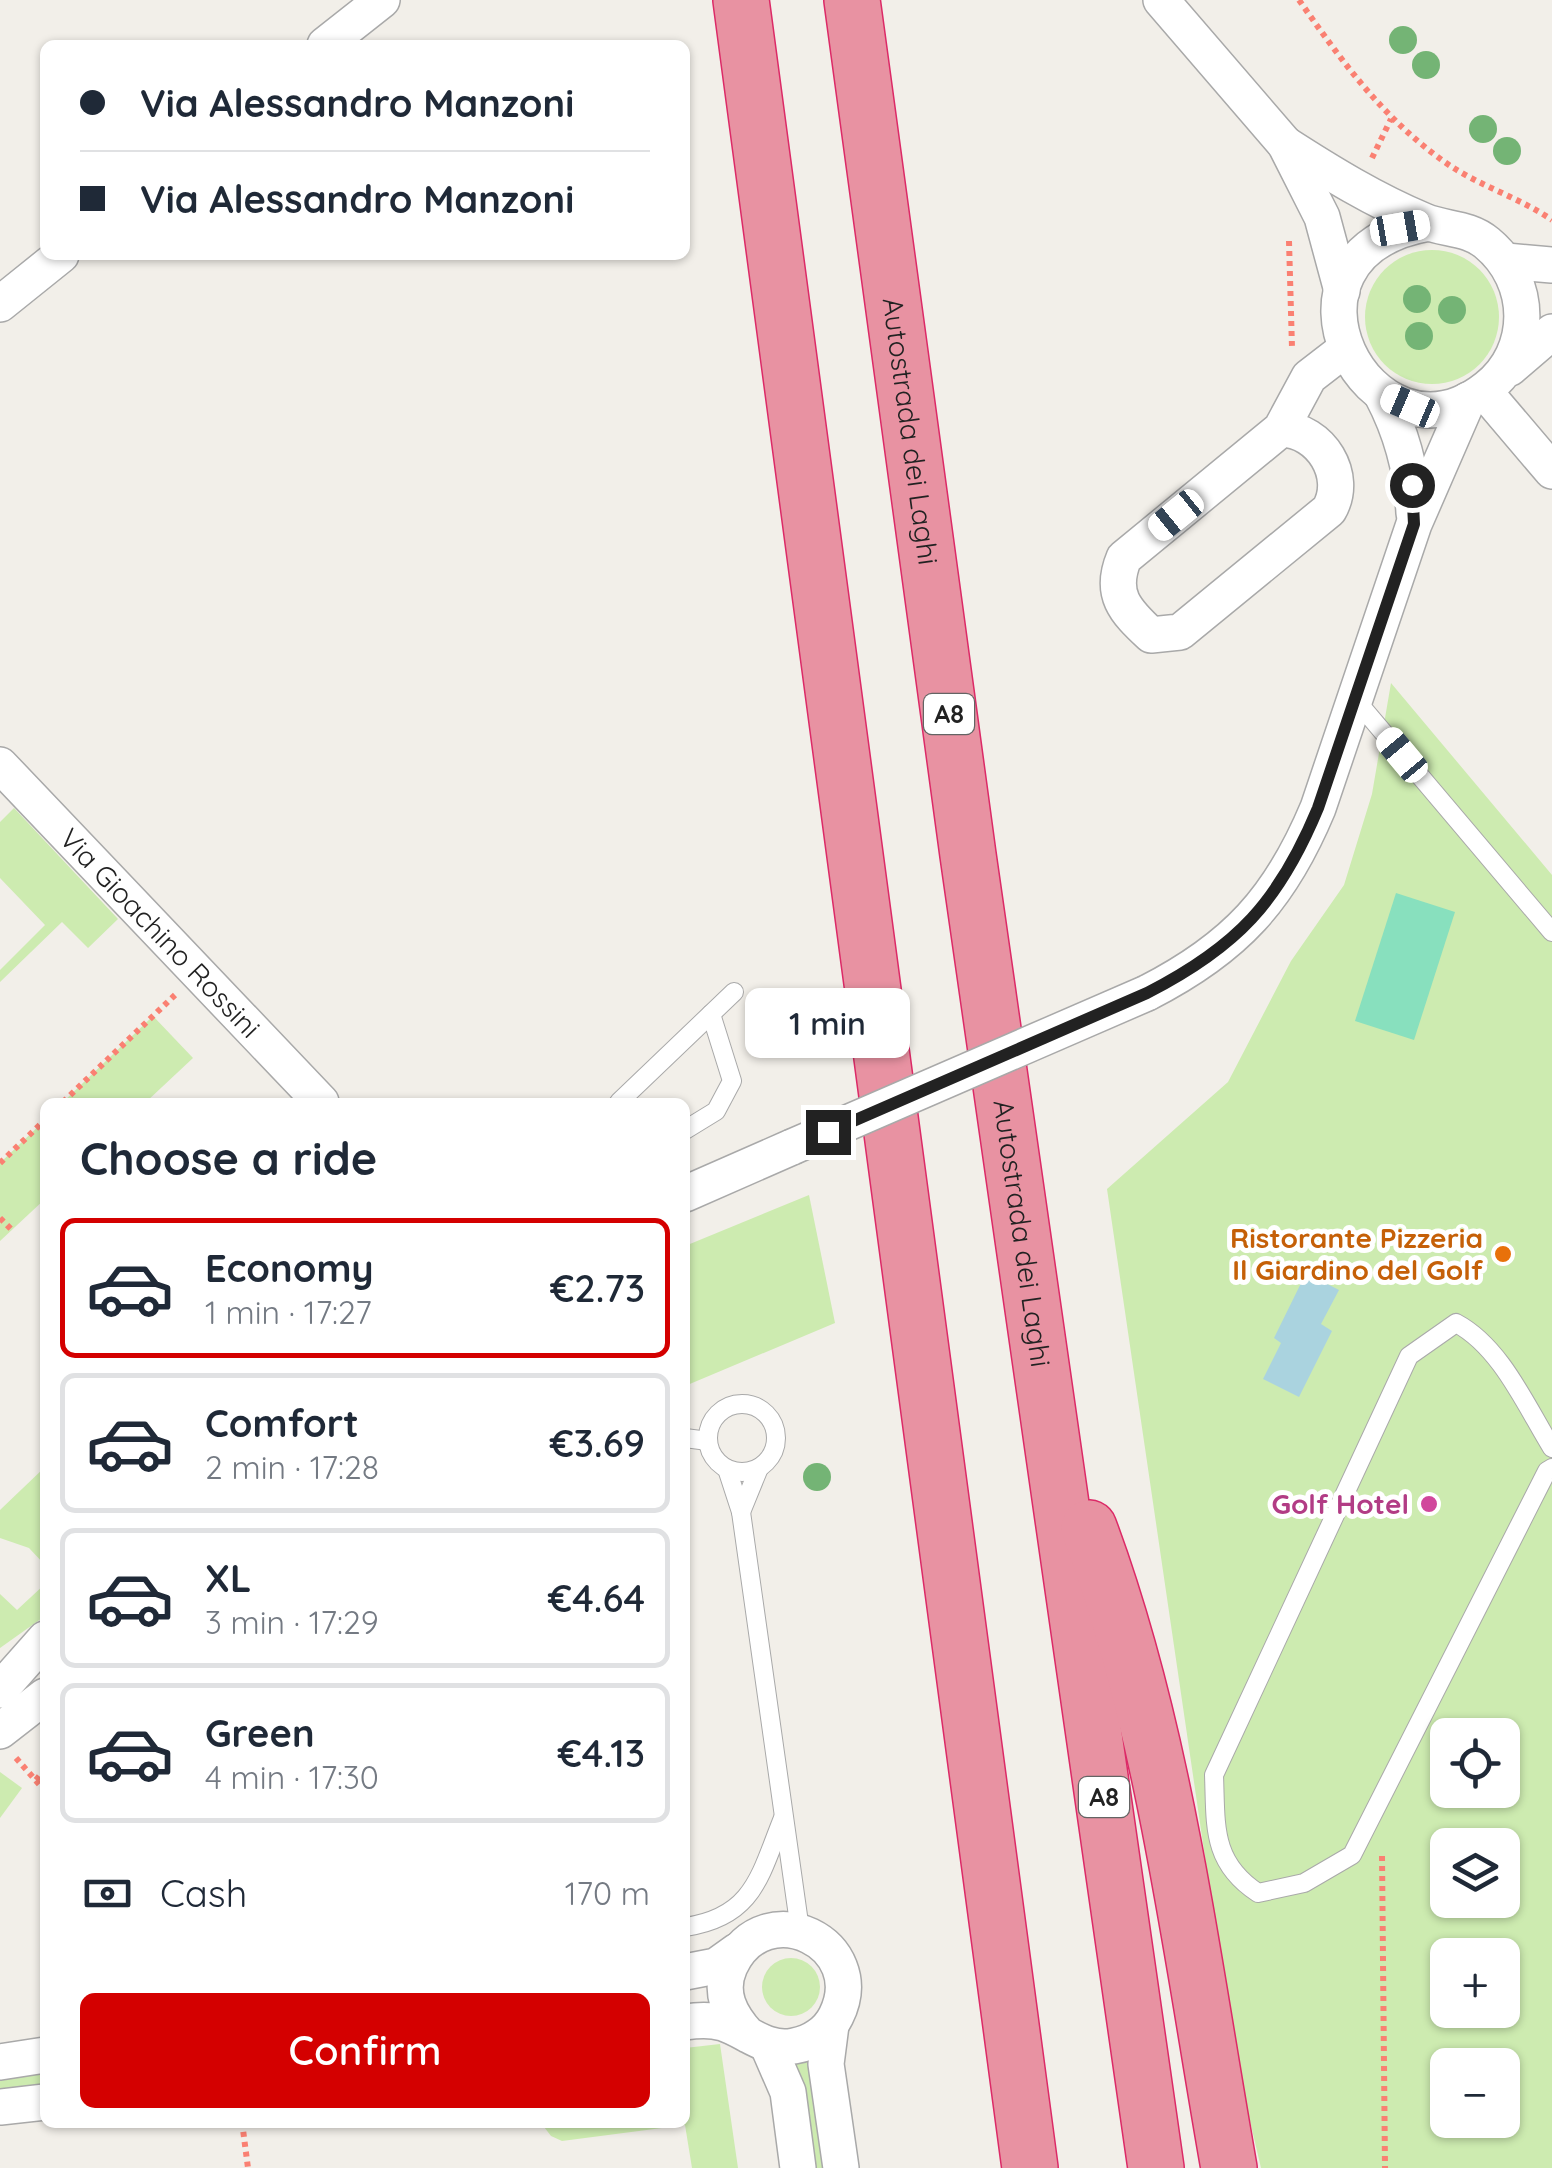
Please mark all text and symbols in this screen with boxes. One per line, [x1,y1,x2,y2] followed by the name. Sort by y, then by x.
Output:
[140,79,574,127] text: Via Alessandro Manzoni
[140,175,574,223] text: Via Alessandro Manzoni
[1368,208,1432,248] car
[876,295,946,567] street label: Autostrada dei Laghi
[1377,380,1443,432] car
[1390,463,1435,508] route start
[1143,484,1209,546] car
[924,694,974,734] road number: A8
[1371,722,1433,788] car
[53,821,268,1045] street label: Via Gioachino Rossini
[746,987,910,1057] callout: 1 min
[789,1003,866,1043] text: 1 min
[986,1097,1059,1369] street label: Autostrada dei Laghi
[806,1110,851,1155] route end
[80,1130,377,1186] text: Choose a ride
[1230,1220,1484,1287] place label: Ristorante Pizzeria Il Giardino del Golf
[85,1243,175,1333] icon: car
[1492,1243,1514,1265] marker: Ristorante Pizzeria Il Giardino del Golf
[205,1244,374,1292] text: Economy
[550,1264,645,1312] text: €2.73
[205,1292,372,1332] text: 1 min · 17:27
[85,1398,175,1488] icon: car
[205,1399,359,1447] text: Comfort
[549,1419,645,1467] text: €3.69
[205,1447,379,1487] text: 2 min · 17:28
[1271,1486,1409,1521] place label: Golf Hotel
[1418,1493,1440,1515] marker: Golf Hotel
[85,1553,175,1643] icon: car
[205,1554,251,1602] text: XL
[548,1574,645,1622] text: €4.64
[205,1602,379,1642] text: 3 min · 17:29
[85,1708,175,1798] icon: car
[205,1709,315,1757] text: Green
[1430,1718,1520,2138] map controls
[1430,1718,1520,1808] button: locate
[557,1729,645,1777] text: €4.13
[205,1757,379,1797] text: 4 min · 17:30
[1079,1777,1129,1817] road number: A8
[1430,1828,1520,1918] button: layers
[80,1866,135,1921] icon: cash
[160,1869,247,1917] text: Cash
[565,1873,650,1913] text: 170 m
[1430,1938,1520,2028] button: +
[80,1993,650,2108] button: Confirm
[1430,2048,1520,2138] button: −

